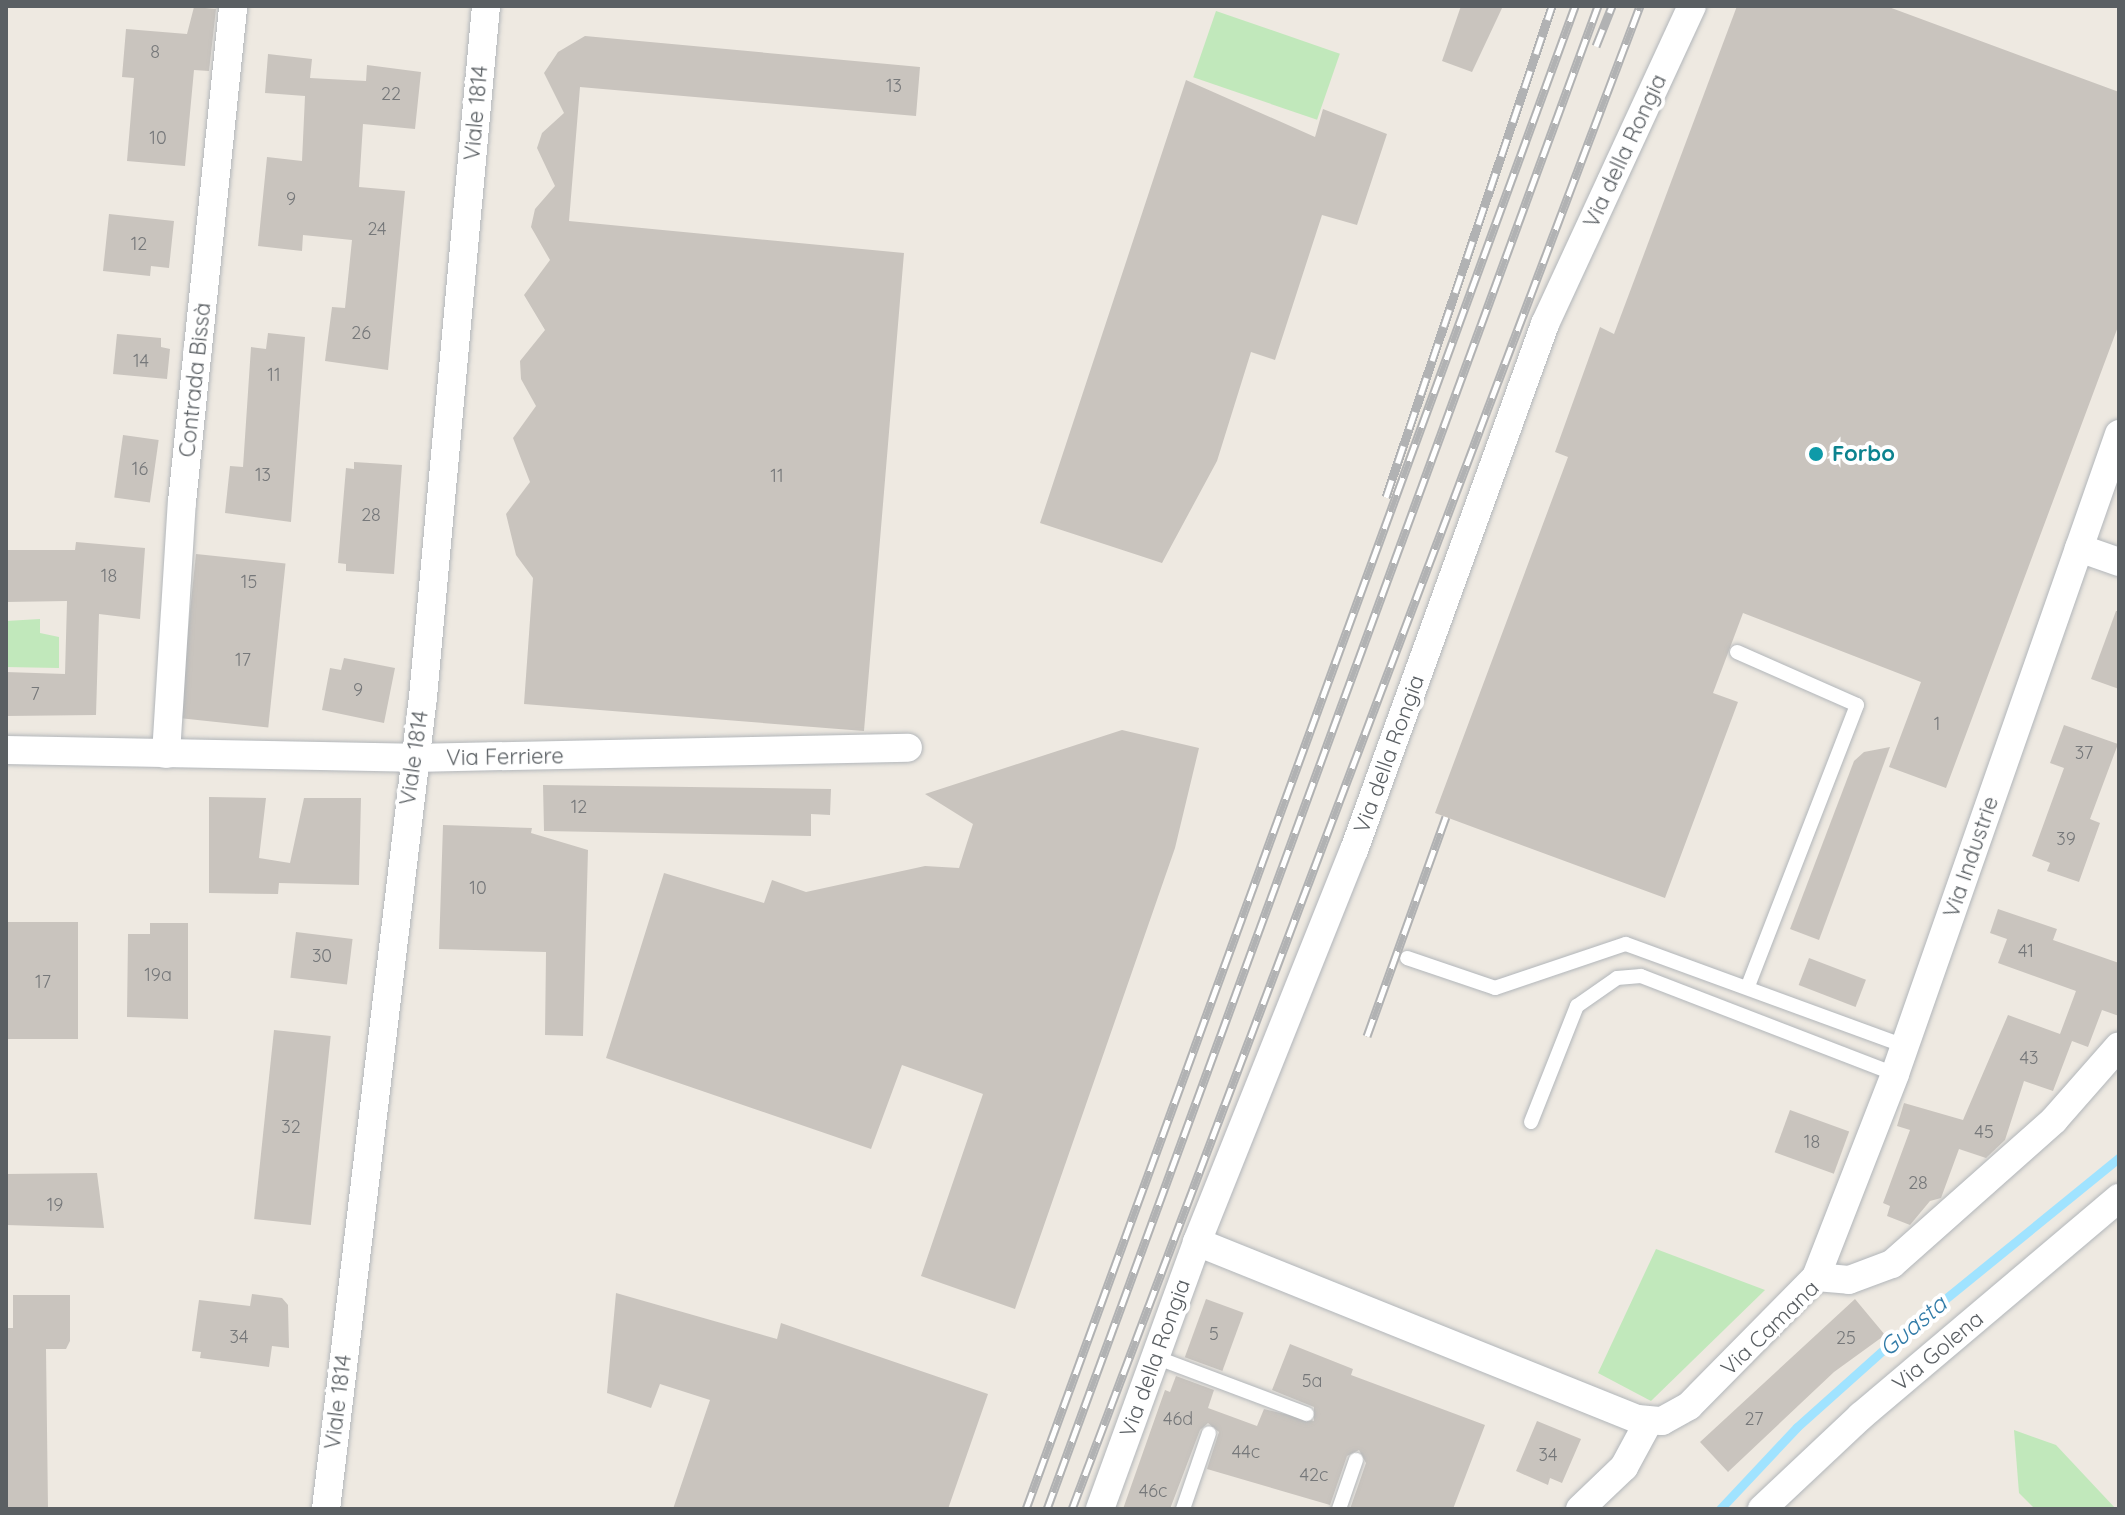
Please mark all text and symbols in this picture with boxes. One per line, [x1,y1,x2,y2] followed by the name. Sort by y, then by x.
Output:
[150,41,160,63] house number: 8
[459,64,493,162] street label: Viale 1814
[1578,70,1672,232] street label: Via della Rongia
[886,75,902,97] house number: 13
[381,83,401,105] house number: 22
[149,127,167,149] house number: 10
[286,188,296,210] house number: 9
[367,218,387,240] house number: 24
[131,233,147,255] house number: 12
[174,301,216,459] street label: Contrada Bissà
[351,322,371,344] house number: 26
[133,350,149,372] house number: 14
[267,364,281,386] house number: 11
[1832,441,1895,467] place label: Forbo
[1807,445,1825,463] marker: Forbo
[132,458,148,480] house number: 16
[255,464,271,486] house number: 13
[770,465,784,487] house number: 11
[361,504,381,526] house number: 28
[101,565,117,587] house number: 18
[241,571,257,593] house number: 15
[235,649,251,671] house number: 17
[1348,671,1430,837] street label: Via della Rongia
[353,679,363,701] house number: 9
[30,683,40,705] house number: 7
[394,709,434,807] street label: Viale 1814
[1934,713,1940,735] house number: 1
[2075,742,2093,764] house number: 37
[446,743,564,771] street label: Via Ferriere
[1938,793,2004,921] street label: Via Industrie
[571,796,587,818] house number: 12
[2056,828,2076,850] house number: 39
[469,877,487,899] house number: 10
[2018,940,2034,962] house number: 41
[312,945,332,967] house number: 30
[144,964,172,986] house number: 19a
[35,971,51,993] house number: 17
[2020,1047,2038,1069] house number: 43
[281,1116,301,1138] house number: 32
[1974,1121,1994,1143] house number: 45
[1804,1131,1820,1153] house number: 18
[1908,1172,1928,1194] house number: 28
[47,1194,63,1216] house number: 19
[1114,1275,1196,1441] street label: Via della Rongia
[1716,1275,1824,1381] street label: Via Camana
[1874,1290,1952,1362] water label: Guasta
[1887,1305,1989,1397] street label: Via Golena
[1209,1323,1219,1345] house number: 5
[230,1326,248,1348] house number: 34
[1836,1327,1856,1349] house number: 25
[319,1353,357,1451] street label: Viale 1814
[1302,1370,1322,1392] house number: 5a
[1163,1408,1193,1430] house number: 46d
[1745,1408,1763,1430] house number: 27
[1232,1441,1260,1463] house number: 44c
[1539,1444,1557,1466] house number: 34
[1300,1464,1328,1486] house number: 42c
[1139,1480,1167,1502] house number: 46c

